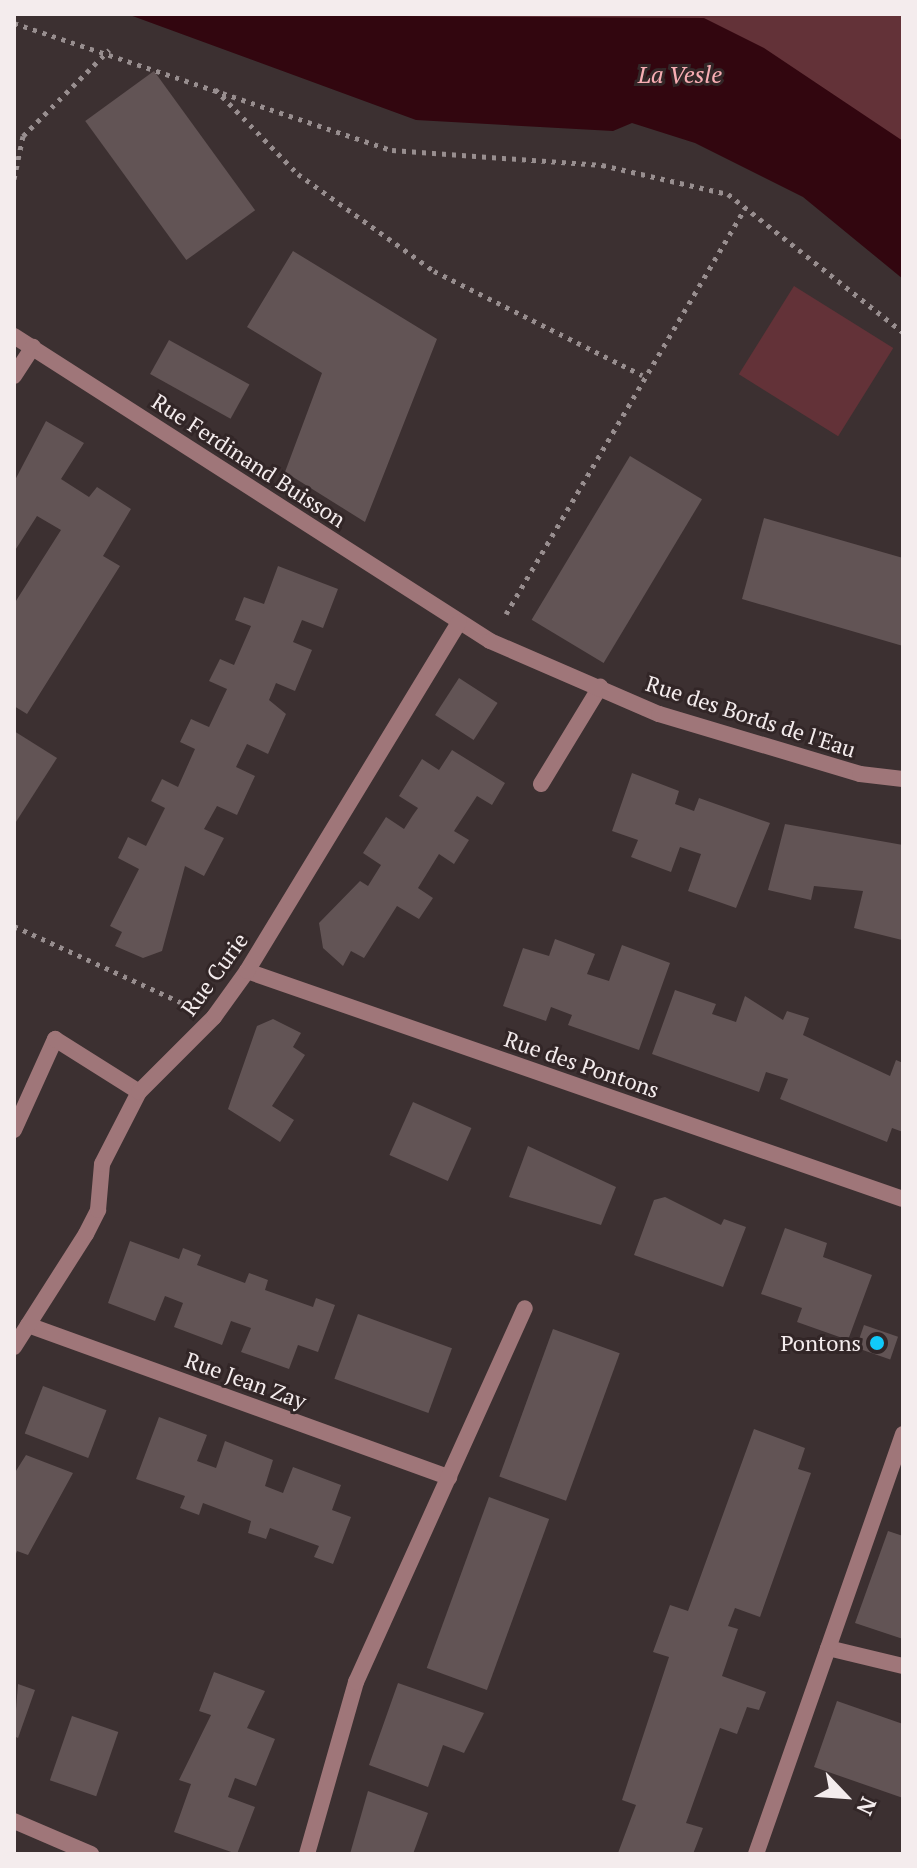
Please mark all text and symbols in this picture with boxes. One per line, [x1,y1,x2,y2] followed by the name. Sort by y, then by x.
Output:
[637,61,723,89] water label: La Vesle
[147,388,351,532] street label: Rue Ferdinand Buisson
[643,670,859,762] street label: Rue des Bords de l'Eau
[175,927,253,1021] street label: Rue Curie
[501,1025,663,1103] street label: Rue des Pontons
[780,1330,861,1356] place label: Pontons
[868,1334,886,1352] marker: Pontons
[182,1346,310,1414] street label: Rue Jean Zay
[805,1756,885,1836] north arrow
[851,1793,884,1820] text: N

